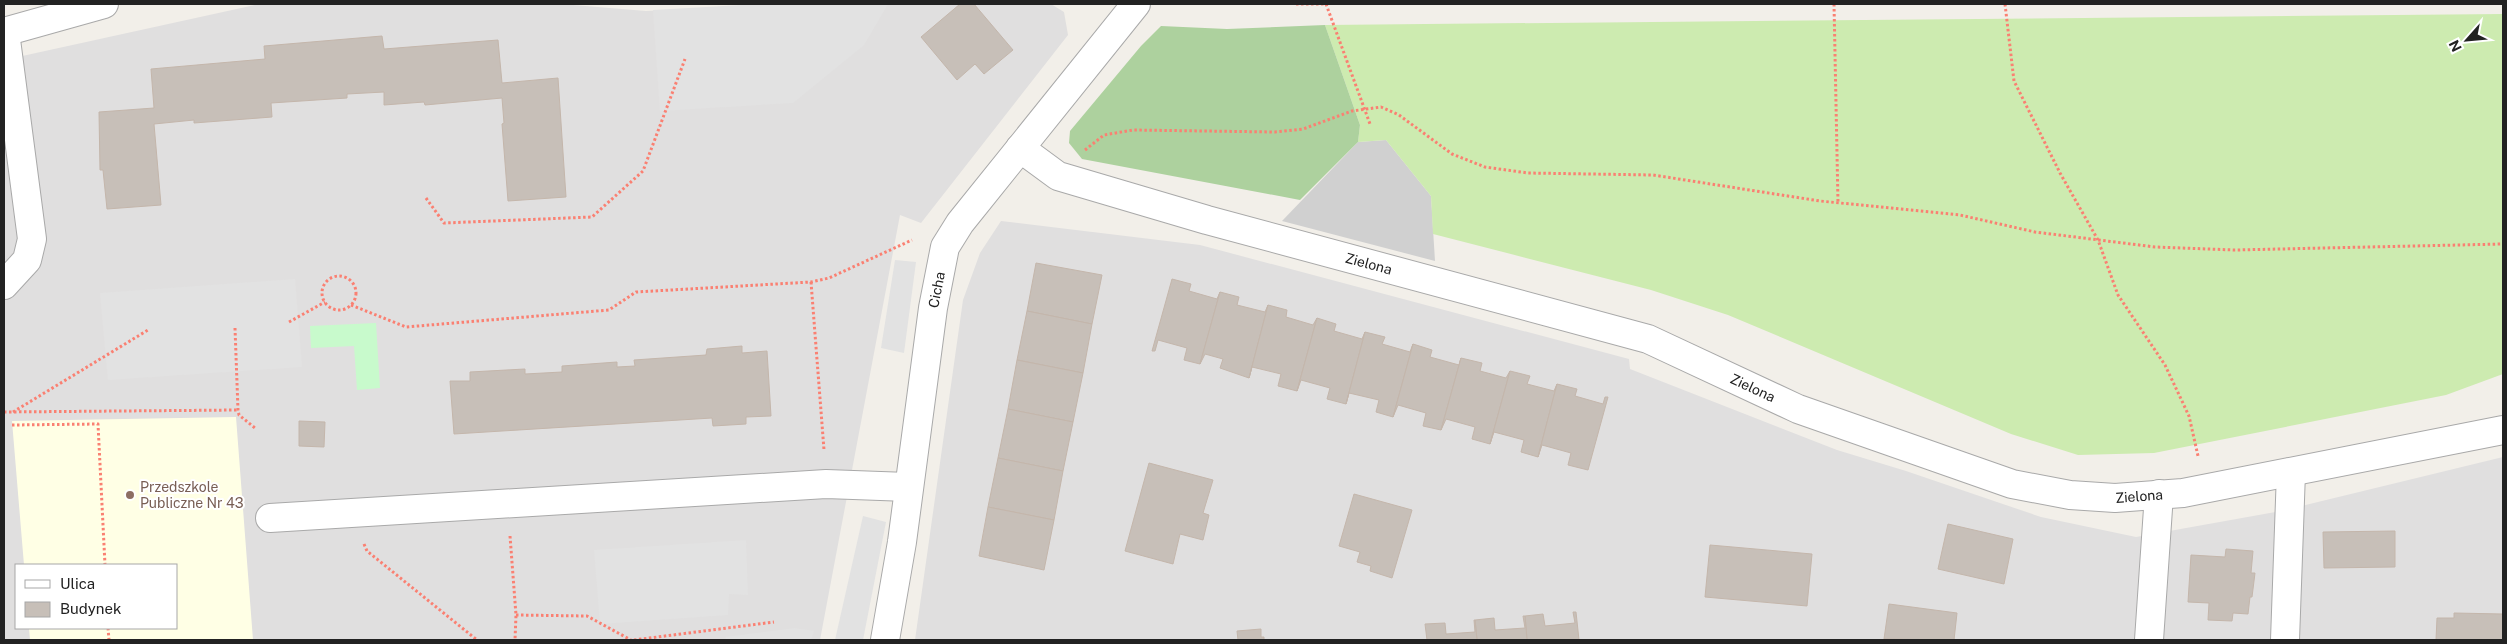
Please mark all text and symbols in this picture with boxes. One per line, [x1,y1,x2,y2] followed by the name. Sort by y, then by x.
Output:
[2442,15,2492,65] north arrow
[2446,37,2465,54] text: N
[1344,250,1394,278] street label: Zielona
[925,270,948,309] street label: Cicha
[1728,371,1778,405] street label: Zielona
[140,479,244,511] place label: Przedszkole Publiczne Nr 43
[2115,486,2164,506] street label: Zielona
[124,489,136,501] marker: Przedszkole Publiczne Nr 43
[15,564,178,629] legend
[60,575,95,592] text: Ulica
[60,600,121,617] text: Budynek

